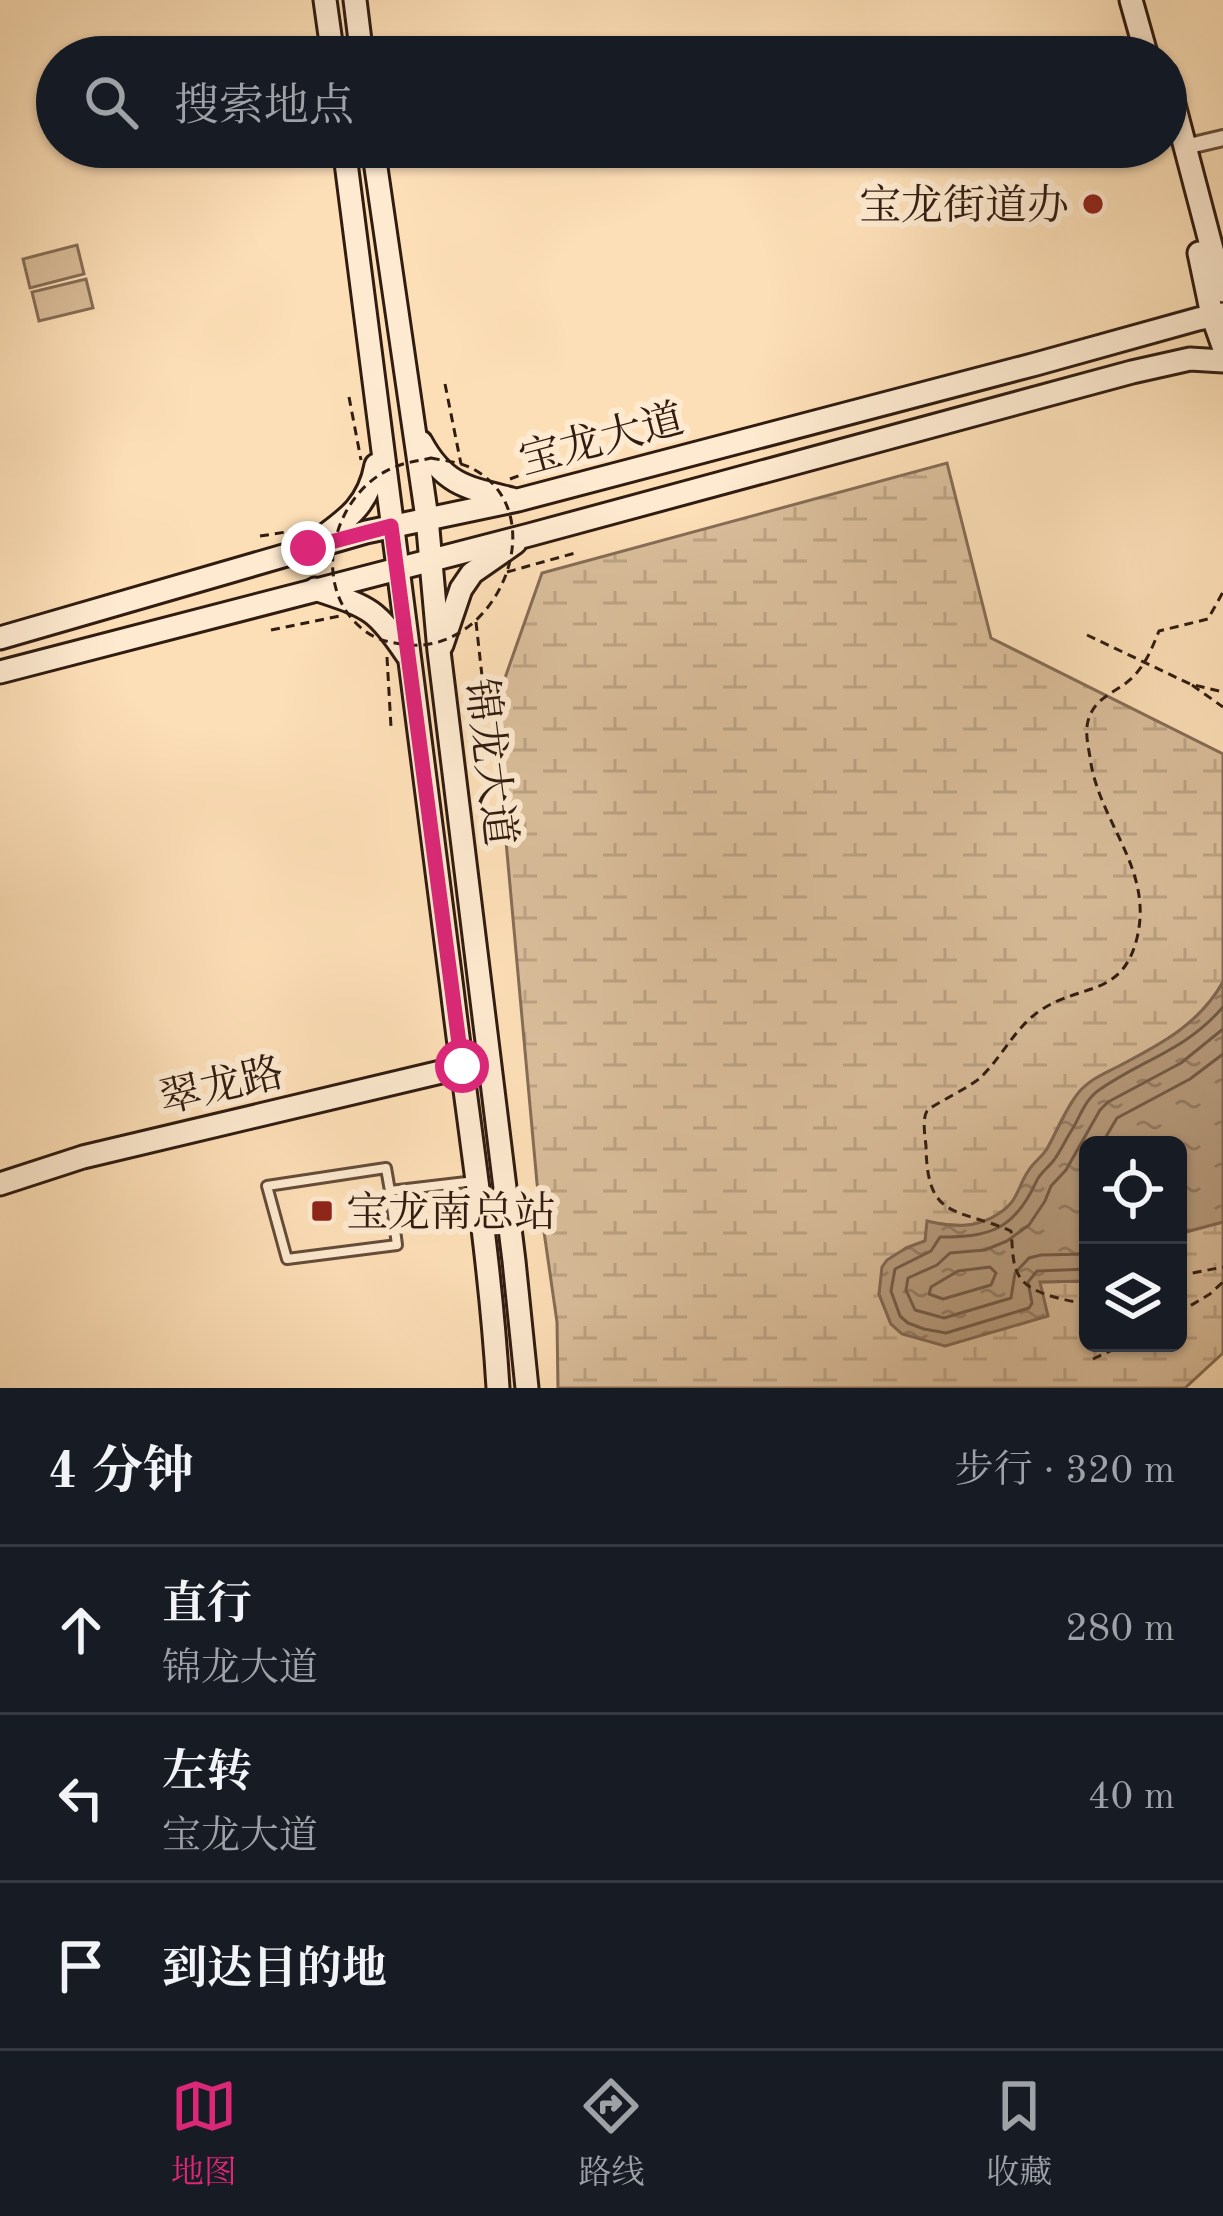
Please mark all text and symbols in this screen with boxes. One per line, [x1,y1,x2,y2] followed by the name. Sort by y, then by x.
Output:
[36,36,1187,168] search box
[78,69,144,135] icon: search
[174,86,354,131] text: 搜索地点
[859,183,1069,229] place label: 宝龙街道办
[1080,191,1106,217] marker: 宝龙街道办
[514,396,689,484] street label: 宝龙大道
[281,521,335,575] route end
[457,676,523,848] street label: 锦龙大道
[435,1039,489,1093] route start
[155,1049,288,1123] street label: 翠龙路
[1079,1136,1187,1352] map controls
[1079,1136,1187,1244] button: locate
[346,1190,556,1236] place label: 宝龙南总站
[309,1198,335,1224] marker: 宝龙南总站
[1079,1244,1187,1352] button: layers
[48,1448,194,1499] text: 4 分钟
[954,1452,1175,1491] text: 步行 · 320 m
[162,1584,252,1629] text: 直行
[48,1597,114,1663] icon: ahead
[1065,1610,1175,1649] text: 280 m
[162,1650,318,1689] text: 锦龙大道
[162,1752,252,1797] text: 左转
[48,1765,114,1831] icon: left
[1088,1778,1175,1817] text: 40 m
[162,1818,318,1857] text: 宝龙大道
[48,1933,114,1999] icon: arrive
[162,1949,387,1994] text: 到达目的地
[171,2073,237,2195] tab: 地图
[578,2073,644,2195] tab: 路线
[986,2073,1052,2195] tab: 收藏

